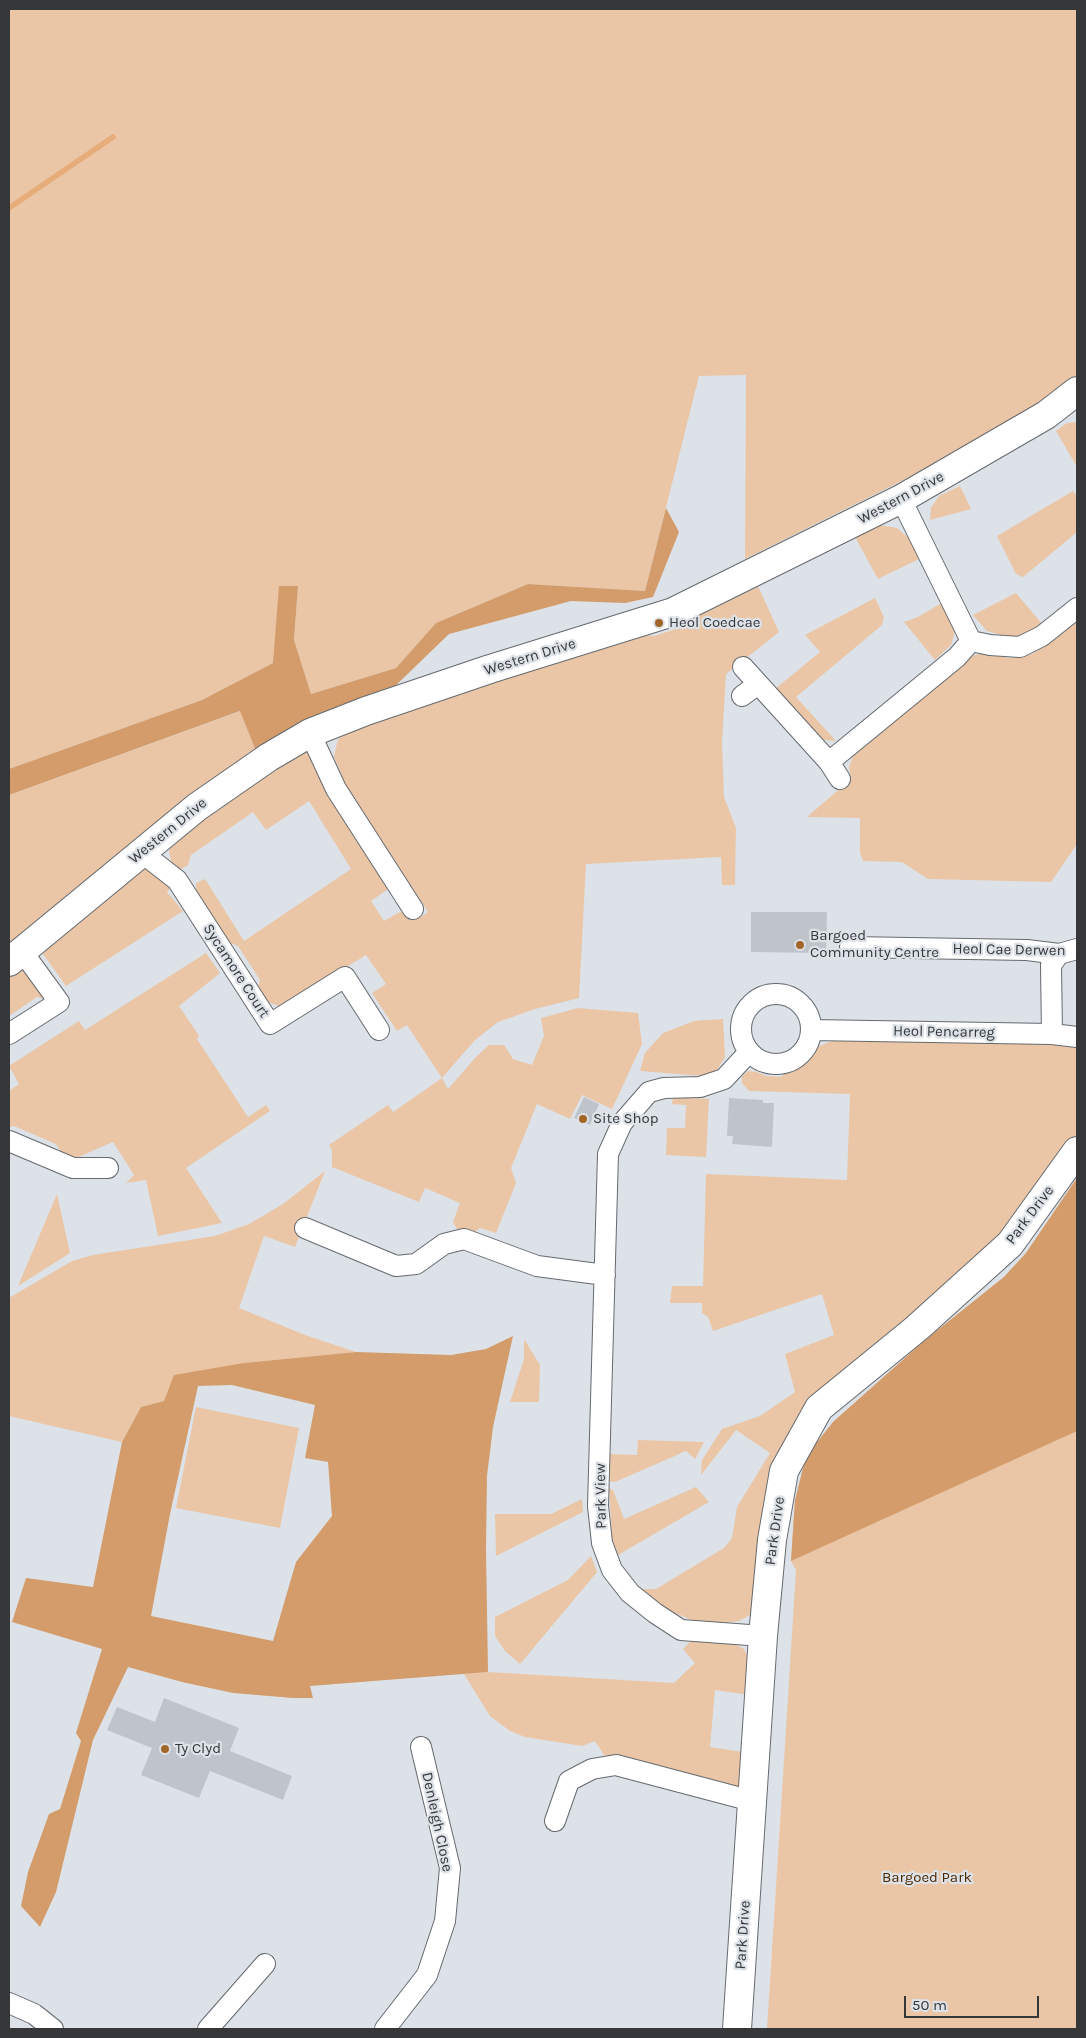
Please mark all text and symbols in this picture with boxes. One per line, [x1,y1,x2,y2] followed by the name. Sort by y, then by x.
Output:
[855,468,947,528] street label: Western Drive
[669,614,760,632] place label: Heol Coedcae
[653,617,665,629] marker: Heol Coedcae
[482,635,578,679] street label: Western Drive
[125,794,211,868] street label: Western Drive
[199,921,273,1021] street label: Sycamore Court
[810,927,939,962] place label: Bargoed Community Centre
[794,939,806,951] marker: Bargoed Community Centre
[952,940,1066,960] street label: Heol Cae Derwen
[893,1022,995,1042] street label: Heol Pencarreg
[593,1110,659,1128] place label: Site Shop
[577,1113,589,1125] marker: Site Shop
[1002,1182,1058,1248] street label: Park Drive
[591,1463,611,1529] street label: Park View
[761,1496,789,1566] street label: Park Drive
[175,1740,221,1758] place label: Ty Clyd
[159,1743,171,1755] marker: Ty Clyd
[418,1771,456,1873] street label: Denleigh Close
[882,1869,972,1887] park label: Bargoed Park
[732,1900,754,1970] street label: Park Drive
[906,1986,1041,2018] scale bar
[912,1996,947,2014] text: 50 m

